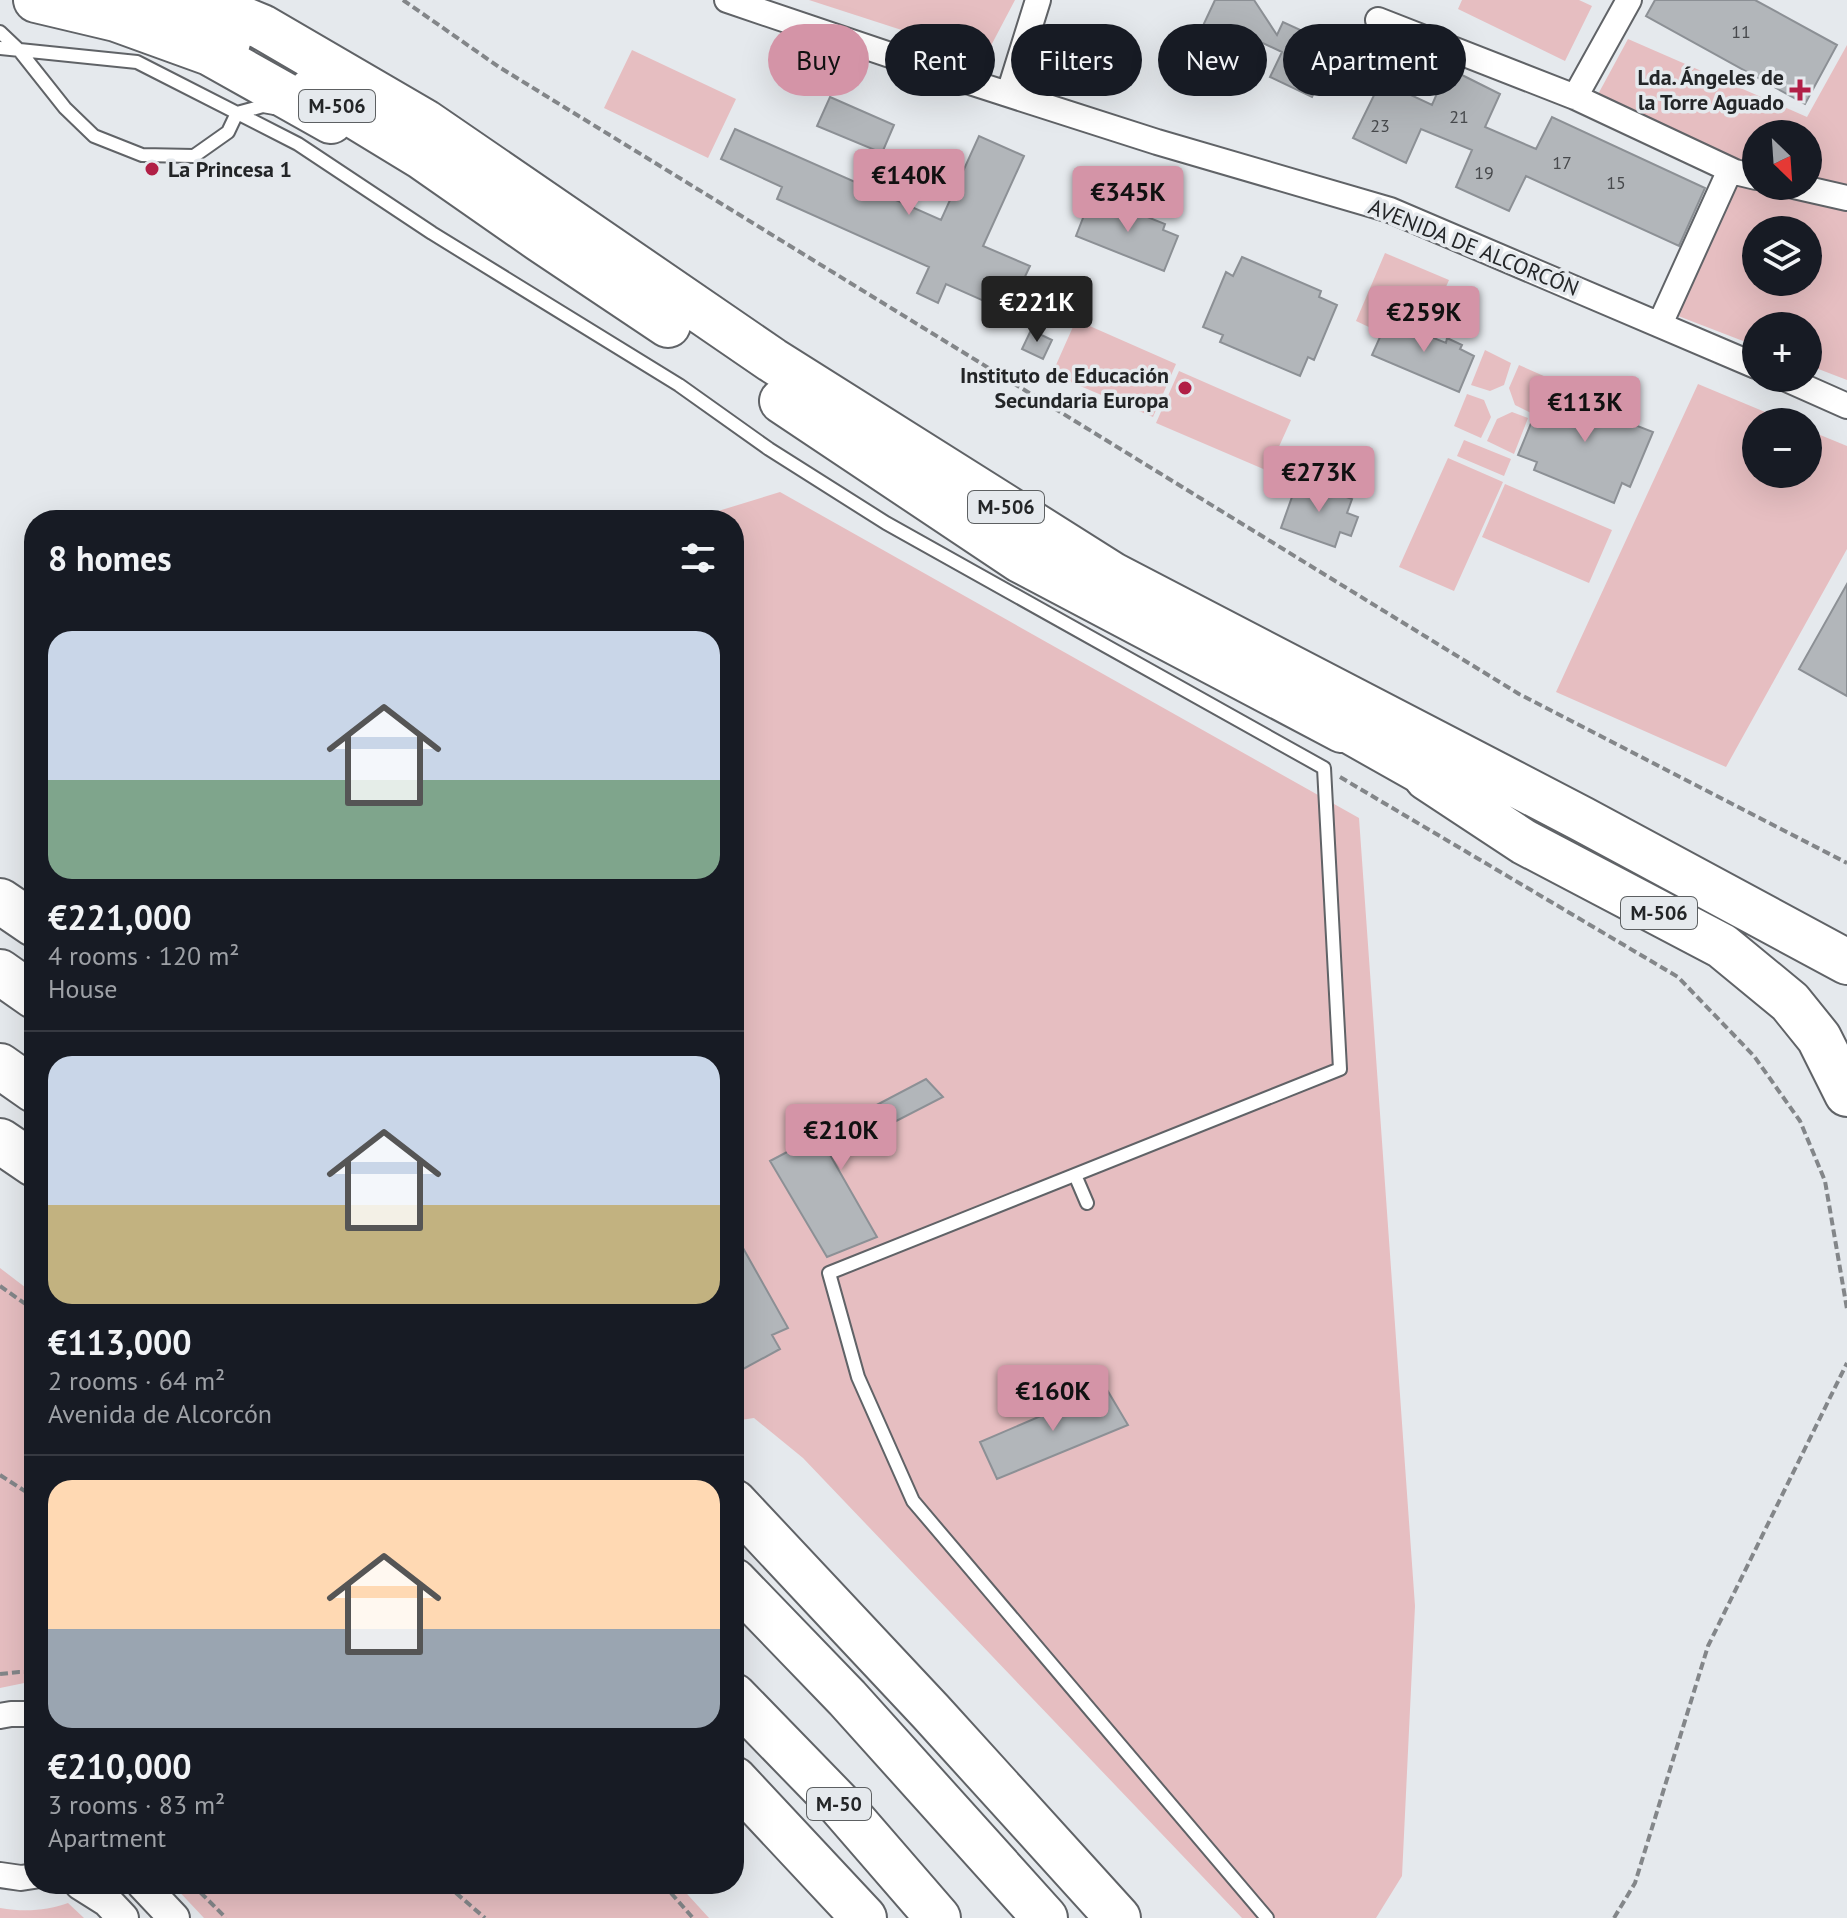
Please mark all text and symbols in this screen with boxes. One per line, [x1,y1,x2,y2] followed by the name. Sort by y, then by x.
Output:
[1731,20,1751,43] house number: 11
[768,24,869,96] chip: Buy
[885,24,995,96] chip: Rent
[1011,24,1142,96] chip: Filters
[1158,24,1267,96] chip: New
[1283,24,1466,96] chip: Apartment
[1638,63,1784,116] place label: Lda. Ángeles de la Torre Aguado
[1791,81,1809,99] marker: Lda. Ángeles de la Torre Aguado
[299,90,375,122] road number: M-506
[1449,105,1469,128] house number: 21
[1370,114,1390,137] house number: 23
[1742,120,1822,200] north arrow
[1742,120,1822,488] map controls
[853,149,965,217] pin: €140K
[1552,151,1572,174] house number: 17
[168,155,292,183] place label: La Princesa 1
[871,158,947,191] text: €140K
[143,160,161,178] marker: La Princesa 1
[1474,161,1494,184] house number: 19
[1072,166,1184,234] pin: €345K
[1606,171,1626,194] house number: 15
[1090,175,1166,208] text: €345K
[1365,192,1583,302] street label: AVENIDA DE ALCORCÓN
[1742,216,1822,296] button: layers
[981,276,1093,344] pin: €221K
[999,285,1075,318] text: €221K
[1368,286,1480,354] pin: €259K
[1386,295,1462,328] text: €259K
[1742,312,1822,392] button: +
[960,361,1169,414] place label: Instituto de Educación Secundaria Europa
[1529,376,1641,444] pin: €113K
[1176,379,1194,397] marker: Instituto de Educación Secundaria Europa
[1547,385,1623,418] text: €113K
[1742,408,1822,488] button: −
[1263,446,1375,514] pin: €273K
[1281,455,1357,488] text: €273K
[968,491,1044,523] road number: M-506
[48,536,172,580] text: 8 homes
[676,536,720,580] icon: filters
[312,683,456,827] icon: home
[48,895,192,939] text: €221,000
[1621,897,1697,929] road number: M-506
[48,939,240,972] text: 4 rooms · 120 m²
[48,972,118,1005] text: House
[785,1104,897,1172] pin: €210K
[312,1108,456,1252] icon: home
[803,1113,879,1146] text: €210K
[48,1320,192,1364] text: €113,000
[48,1364,225,1397] text: 2 rooms · 64 m²
[997,1365,1109,1433] pin: €160K
[1015,1374,1091,1407] text: €160K
[48,1397,272,1430] text: Avenida de Alcorcón
[312,1532,456,1676] icon: home
[48,1744,192,1788] text: €210,000
[48,1788,225,1821] text: 3 rooms · 83 m²
[807,1788,871,1820] road number: M-50
[48,1821,166,1854] text: Apartment

